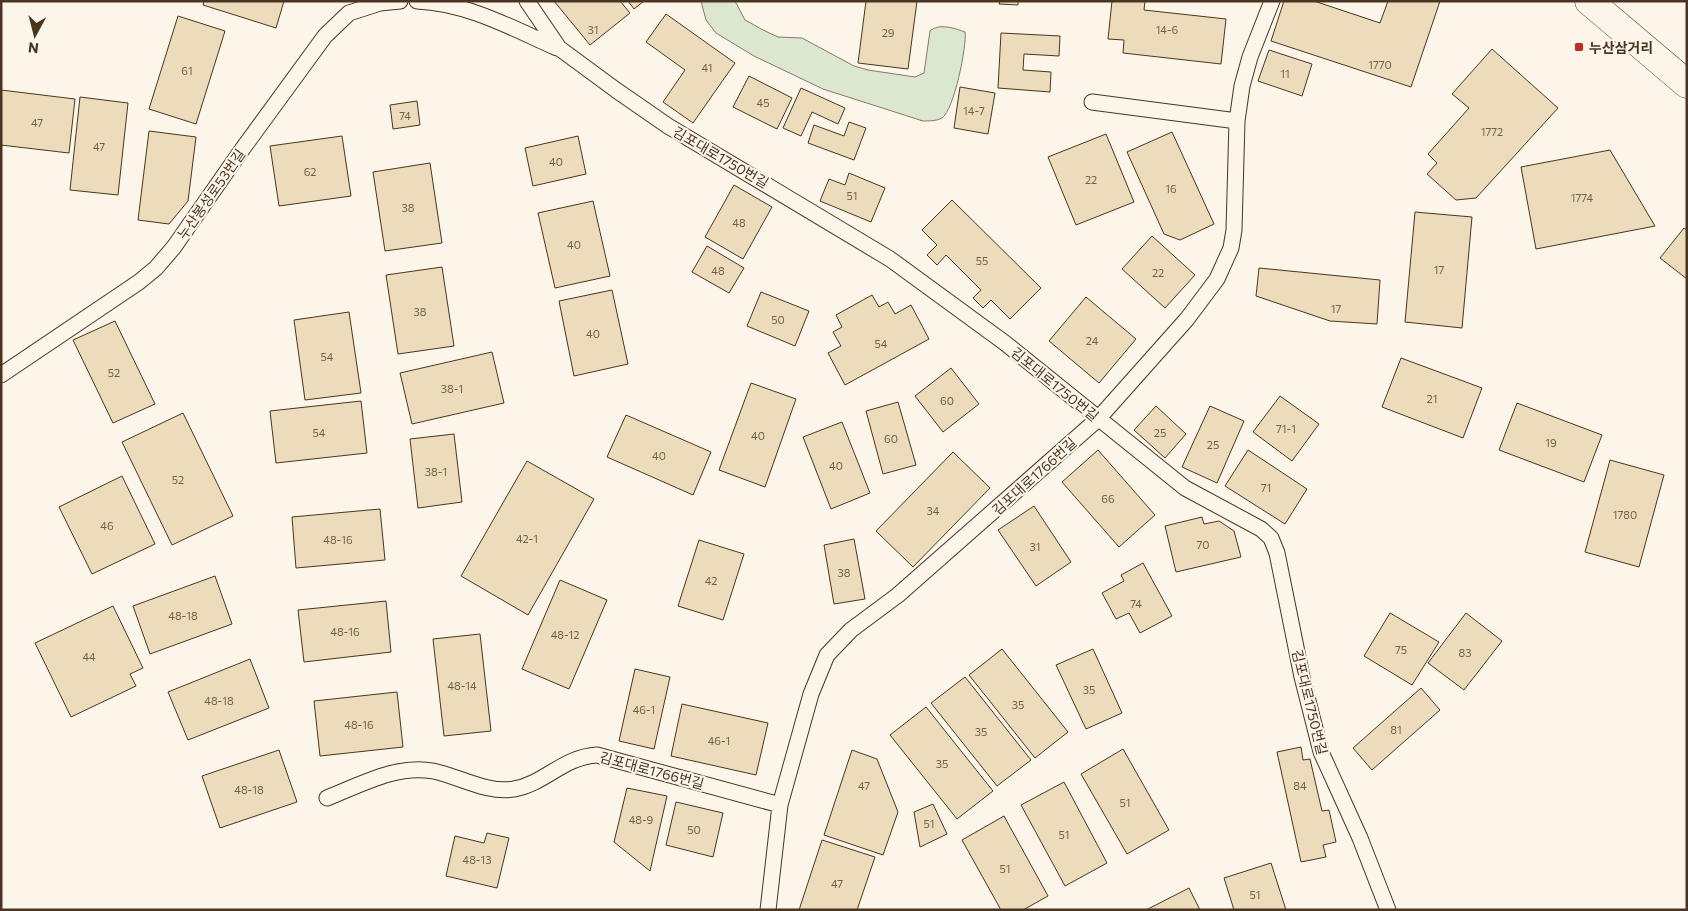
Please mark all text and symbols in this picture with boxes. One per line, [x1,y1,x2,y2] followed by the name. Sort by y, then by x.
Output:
[10,10,60,60] north arrow
[588,23,598,36] house number: 31
[1156,23,1179,36] house number: 14-6
[882,26,895,39] house number: 29
[27,39,40,57] text: N
[1589,39,1653,56] place label: 누산삼거리
[1573,41,1585,53] marker: 누산삼거리
[1368,58,1392,71] house number: 1770
[702,61,712,74] house number: 41
[181,64,193,77] house number: 61
[1280,67,1290,80] house number: 11
[757,96,769,109] house number: 45
[963,104,985,117] house number: 14-7
[399,109,411,122] house number: 74
[31,116,43,129] house number: 47
[670,123,772,191] street label: 김포대로1750번길
[1481,125,1503,138] house number: 1772
[93,140,105,153] house number: 47
[174,146,248,242] street label: 누산봉성로53번길
[549,155,563,168] house number: 40
[304,165,316,178] house number: 62
[1085,173,1097,186] house number: 22
[1165,182,1177,195] house number: 16
[846,189,858,202] house number: 51
[1571,191,1594,204] house number: 1774
[402,201,415,214] house number: 38
[732,216,746,229] house number: 48
[567,238,581,251] house number: 40
[976,254,988,267] house number: 55
[1434,263,1444,276] house number: 17
[711,264,725,277] house number: 48
[1152,266,1164,279] house number: 22
[1331,302,1341,315] house number: 17
[414,305,427,318] house number: 38
[771,313,785,326] house number: 50
[586,327,600,340] house number: 40
[1086,334,1099,347] house number: 24
[875,337,888,350] house number: 54
[1008,343,1102,425] street label: 김포대로1750번길
[321,350,334,363] house number: 54
[108,366,120,379] house number: 52
[441,382,463,395] house number: 38-1
[1427,392,1437,405] house number: 21
[940,394,954,407] house number: 60
[1276,422,1296,435] house number: 71-1
[313,426,326,439] house number: 54
[1154,426,1166,439] house number: 25
[751,429,765,442] house number: 40
[884,432,898,445] house number: 60
[988,434,1080,518] street label: 김포대로1766번길
[1545,436,1557,449] house number: 19
[1207,438,1219,451] house number: 25
[652,449,666,462] house number: 40
[829,459,843,472] house number: 40
[425,465,447,478] house number: 38-1
[172,473,184,486] house number: 52
[1261,481,1271,494] house number: 71
[1101,492,1115,505] house number: 66
[927,504,940,517] house number: 34
[1613,508,1637,521] house number: 1780
[100,519,114,532] house number: 46
[516,532,538,545] house number: 42-1
[323,533,353,546] house number: 48-16
[1197,538,1209,551] house number: 70
[1030,540,1040,553] house number: 31
[838,566,851,579] house number: 38
[705,574,717,587] house number: 42
[1130,597,1142,610] house number: 74
[168,609,198,622] house number: 48-18
[330,625,360,638] house number: 48-16
[551,628,579,641] house number: 48-12
[1395,643,1407,656] house number: 75
[1459,646,1471,659] house number: 83
[1289,648,1331,756] street label: 김포대로1750번길
[82,650,96,663] house number: 44
[447,679,477,692] house number: 48-14
[1083,683,1095,696] house number: 35
[204,694,234,707] house number: 48-18
[1012,698,1024,711] house number: 35
[633,703,655,716] house number: 46-1
[344,718,374,731] house number: 48-16
[1390,723,1402,736] house number: 81
[975,725,987,738] house number: 35
[708,734,730,747] house number: 46-1
[598,748,706,792] street label: 김포대로1766번길
[936,757,948,770] house number: 35
[858,779,870,792] house number: 47
[1293,779,1307,792] house number: 84
[234,783,264,796] house number: 48-18
[1119,796,1131,809] house number: 51
[629,813,654,826] house number: 48-9
[923,817,935,830] house number: 51
[687,823,701,836] house number: 50
[1058,828,1070,841] house number: 51
[463,853,491,866] house number: 48-13
[999,862,1011,875] house number: 51
[831,877,843,890] house number: 47
[1249,888,1261,901] house number: 51

